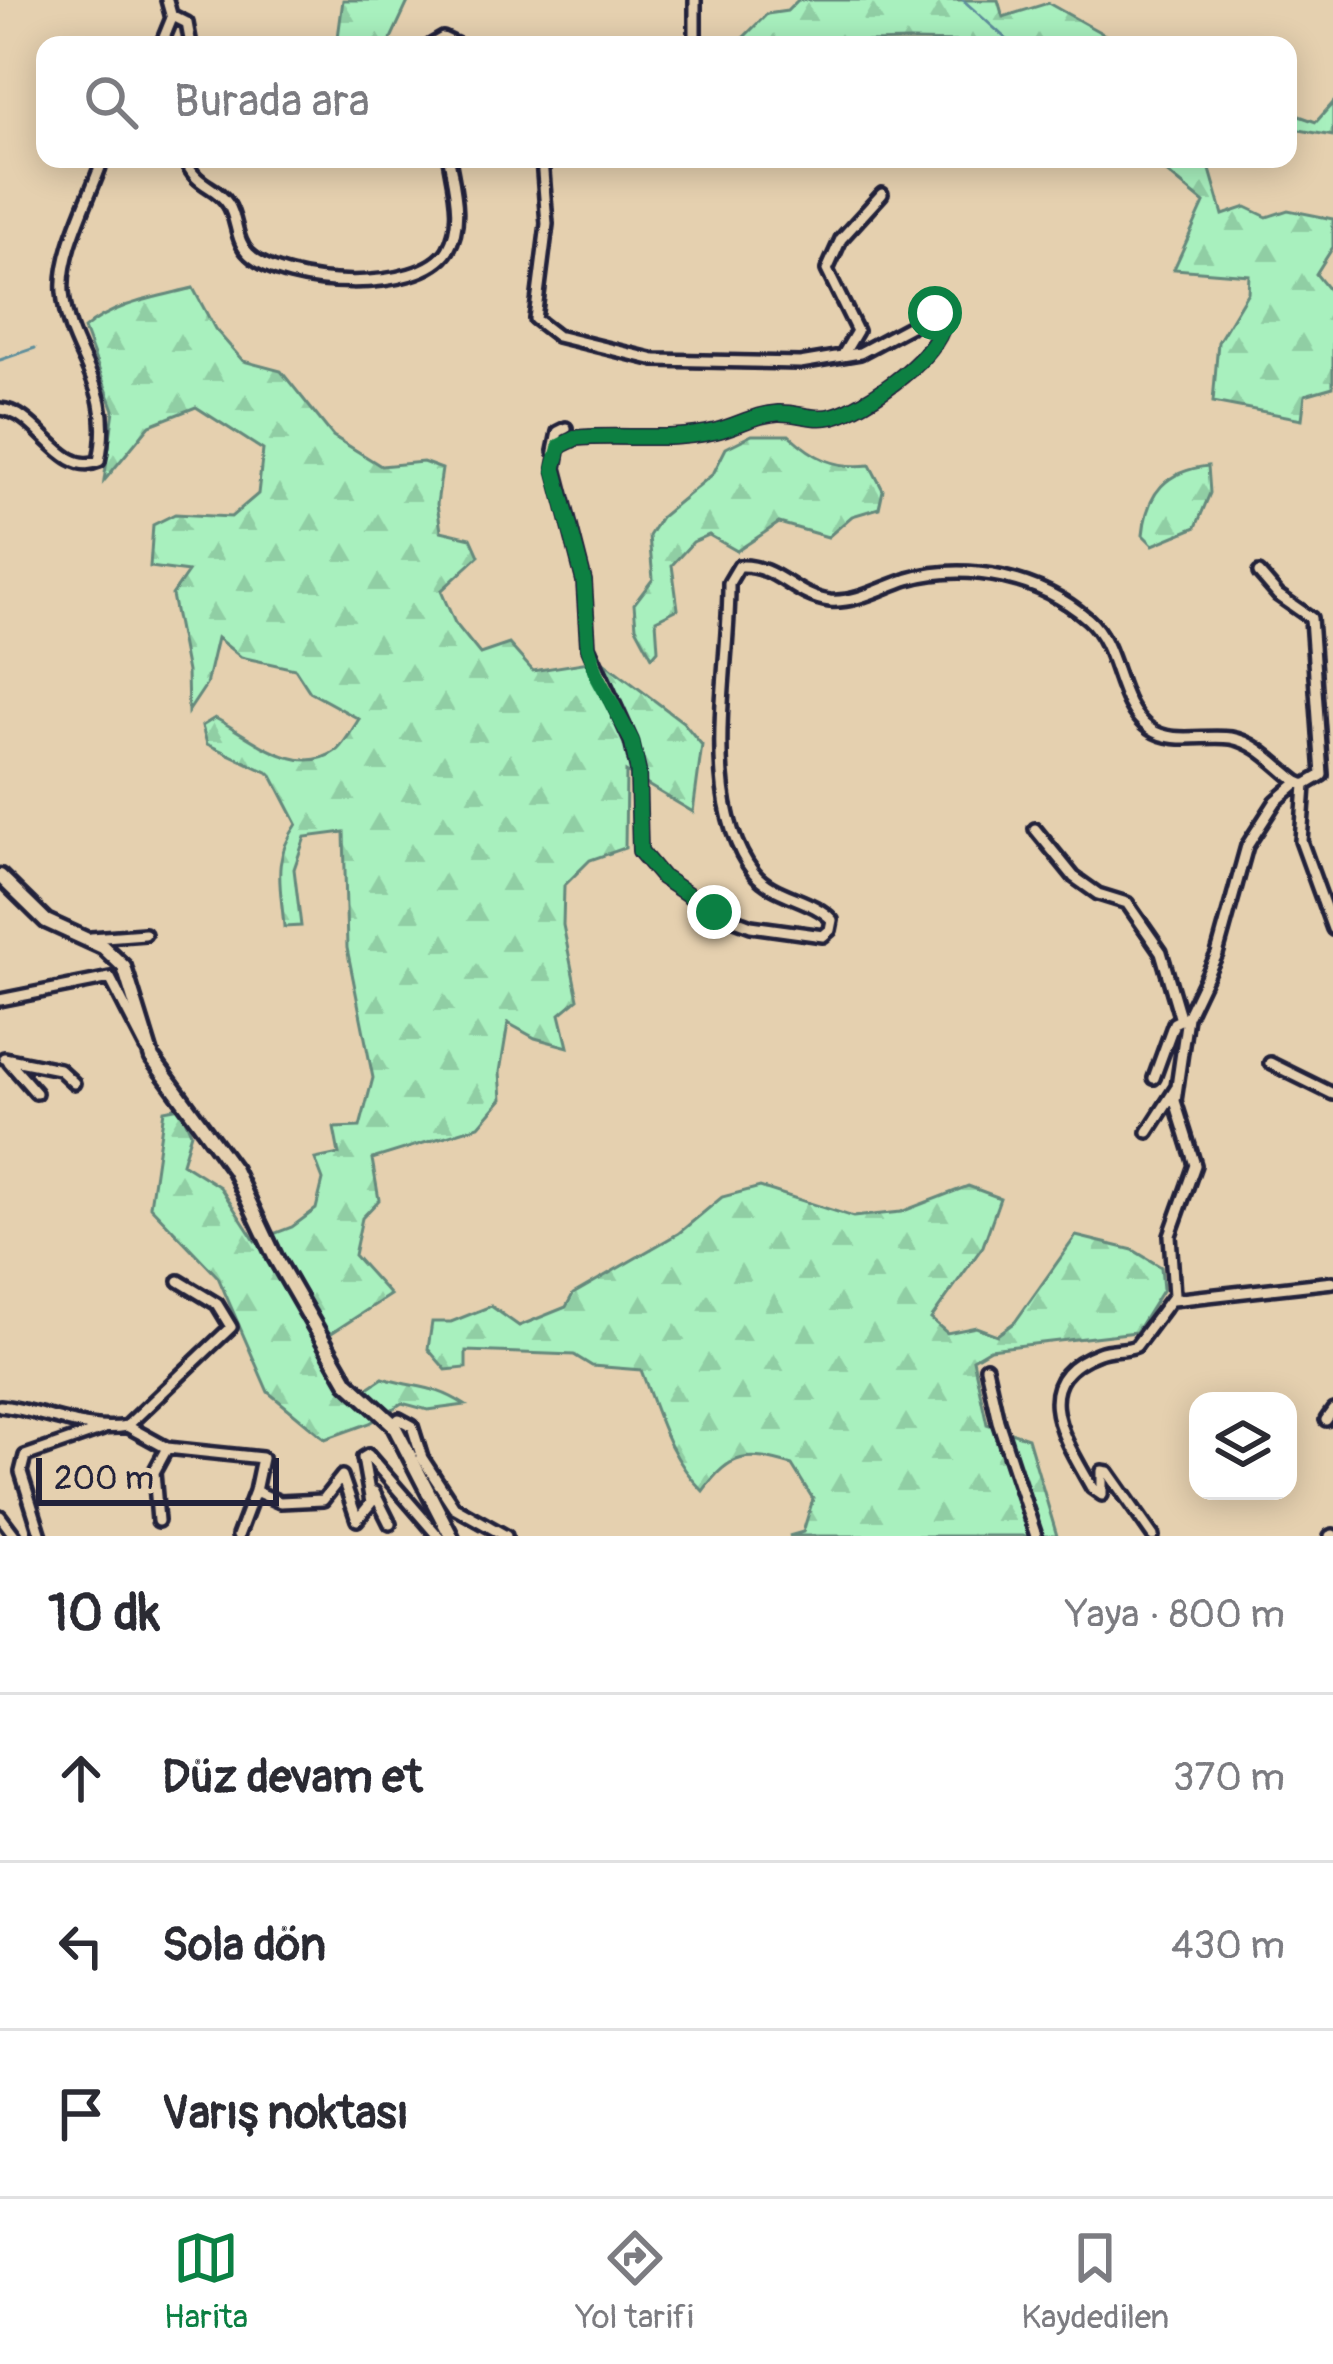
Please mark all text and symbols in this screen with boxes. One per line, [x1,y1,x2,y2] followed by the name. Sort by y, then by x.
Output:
[36,36,1297,168] search box
[78,69,144,135] icon: search
[174,74,370,130] text: Burada ara
[908,286,962,340] route start
[687,885,741,939] route end
[1189,1392,1297,1500] map controls
[1189,1392,1297,1500] button: layers
[36,1452,279,1505] scale bar
[54,1458,154,1499] text: 200 m
[48,1582,160,1646] text: 10 dk
[1065,1590,1285,1639] text: Yaya · 800 m
[48,1745,114,1811] icon: ahead
[162,1750,423,1806] text: Düz devam et
[1173,1753,1285,1802] text: 370 m
[48,1913,114,1979] icon: left
[162,1918,326,1974] text: Sola dön
[1171,1921,1285,1970] text: 430 m
[48,2081,114,2147] icon: arrive
[162,2086,409,2142] text: Varış noktası
[164,2225,248,2338] tab: Harita
[576,2225,694,2338] tab: Yol tarifi
[1021,2225,1169,2338] tab: Kaydedilen

